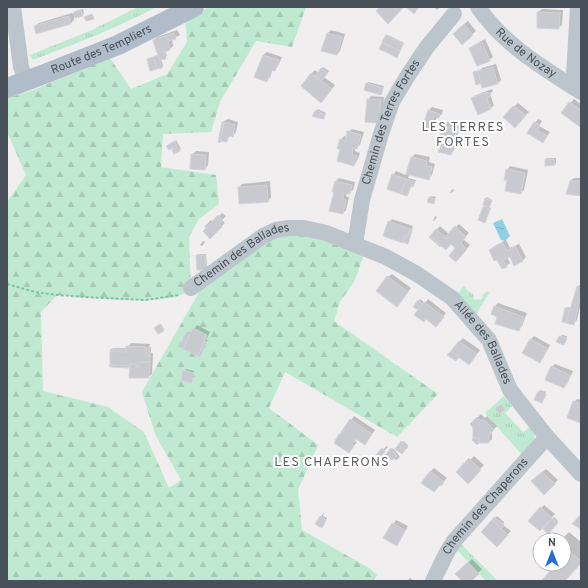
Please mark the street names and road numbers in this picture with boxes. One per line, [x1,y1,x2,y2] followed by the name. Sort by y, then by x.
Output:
[49,21,155,79] street label: Route des Templiers
[491,25,559,82] street label: Rue de Nozay
[359,56,424,187] street label: Chemin des Terres Fortes
[191,220,291,291] street label: Chemin des Ballades
[450,297,515,387] street label: Allée des Ballades
[439,455,532,558] street label: Chemin des Chaperons

